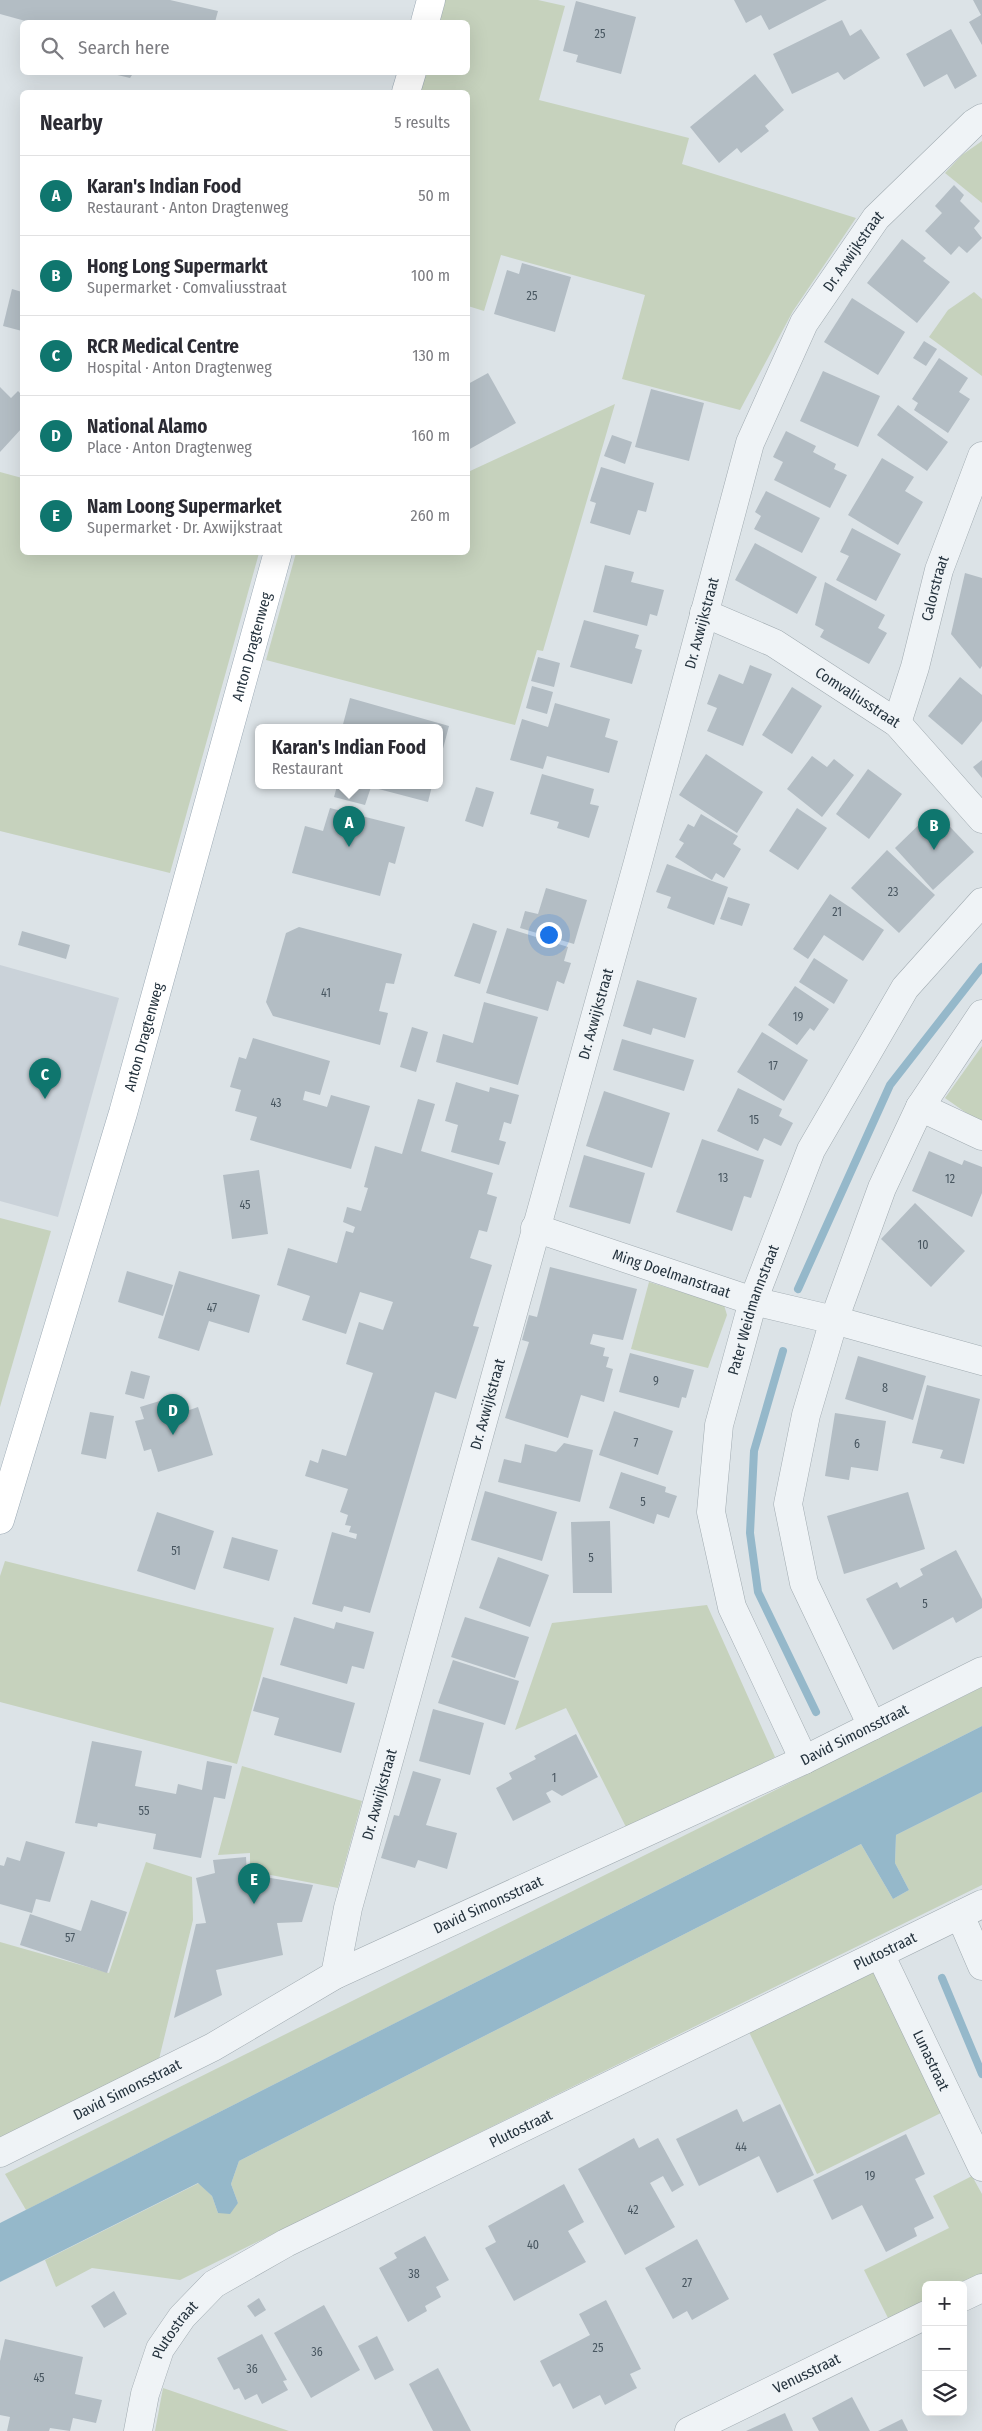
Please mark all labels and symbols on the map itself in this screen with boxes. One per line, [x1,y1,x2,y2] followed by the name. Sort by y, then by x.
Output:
[595,27,606,41] house number: 25
[819,207,887,295] street label: Dr. Axwijkstraat
[527,289,538,303] house number: 25
[918,553,953,623] street label: Calorstraat
[681,575,723,671] street label: Dr. Axwijkstraat
[228,590,275,703] street label: Anton Dragtenweg
[812,663,904,732] street label: Comvaliusstraat
[333,806,365,847] pin: A
[918,809,950,850] pin: B
[888,885,898,899] house number: 23
[832,905,842,919] house number: 21
[536,922,562,948] your location
[575,966,617,1062] street label: Dr. Axwijkstraat
[120,981,168,1093] street label: Anton Dragtenweg
[321,986,331,1000] house number: 41
[793,1010,803,1024] house number: 19
[29,1058,61,1099] pin: C
[768,1059,778,1073] house number: 17
[270,1096,282,1110] house number: 43
[749,1113,760,1127] house number: 15
[718,1171,728,1185] house number: 13
[945,1172,955,1186] house number: 12
[239,1198,251,1212] house number: 45
[918,1238,928,1252] house number: 10
[724,1242,783,1377] street label: Pater Weidmannstraat
[610,1246,733,1302] street label: Ming Doelmanstraat
[207,1301,217,1315] house number: 47
[466,1357,509,1452] street label: Dr. Axwijkstraat
[653,1374,659,1388] house number: 9
[882,1381,888,1395] house number: 8
[157,1394,189,1435] pin: D
[634,1436,639,1450] house number: 7
[854,1437,860,1451] house number: 6
[640,1495,646,1509] house number: 5
[171,1544,181,1558] house number: 51
[588,1551,594,1565] house number: 5
[922,1597,928,1611] house number: 5
[798,1700,912,1769] street label: David Simonsstraat
[358,1747,401,1842] street label: Dr. Axwijkstraat
[552,1771,556,1785] house number: 1
[139,1804,150,1818] house number: 55
[238,1863,270,1904] pin: E
[431,1872,546,1938] street label: David Simonsstraat
[851,1928,919,1974] street label: Plutostraat
[65,1931,75,1945] house number: 57
[909,2027,953,2094] street label: Lunastraat
[70,2055,184,2124] street label: David Simonsstraat
[486,2106,555,2152] street label: Plutostraat
[735,2140,747,2154] house number: 44
[865,2169,875,2183] house number: 19
[628,2203,638,2217] house number: 42
[527,2238,539,2252] house number: 40
[408,2267,420,2281] house number: 38
[682,2276,692,2290] house number: 27
[148,2297,202,2361] street label: Plutostraat
[593,2341,604,2355] house number: 25
[311,2345,323,2359] house number: 36
[770,2349,843,2397] street label: Venusstraat
[246,2362,258,2376] house number: 36
[33,2371,45,2385] house number: 45

